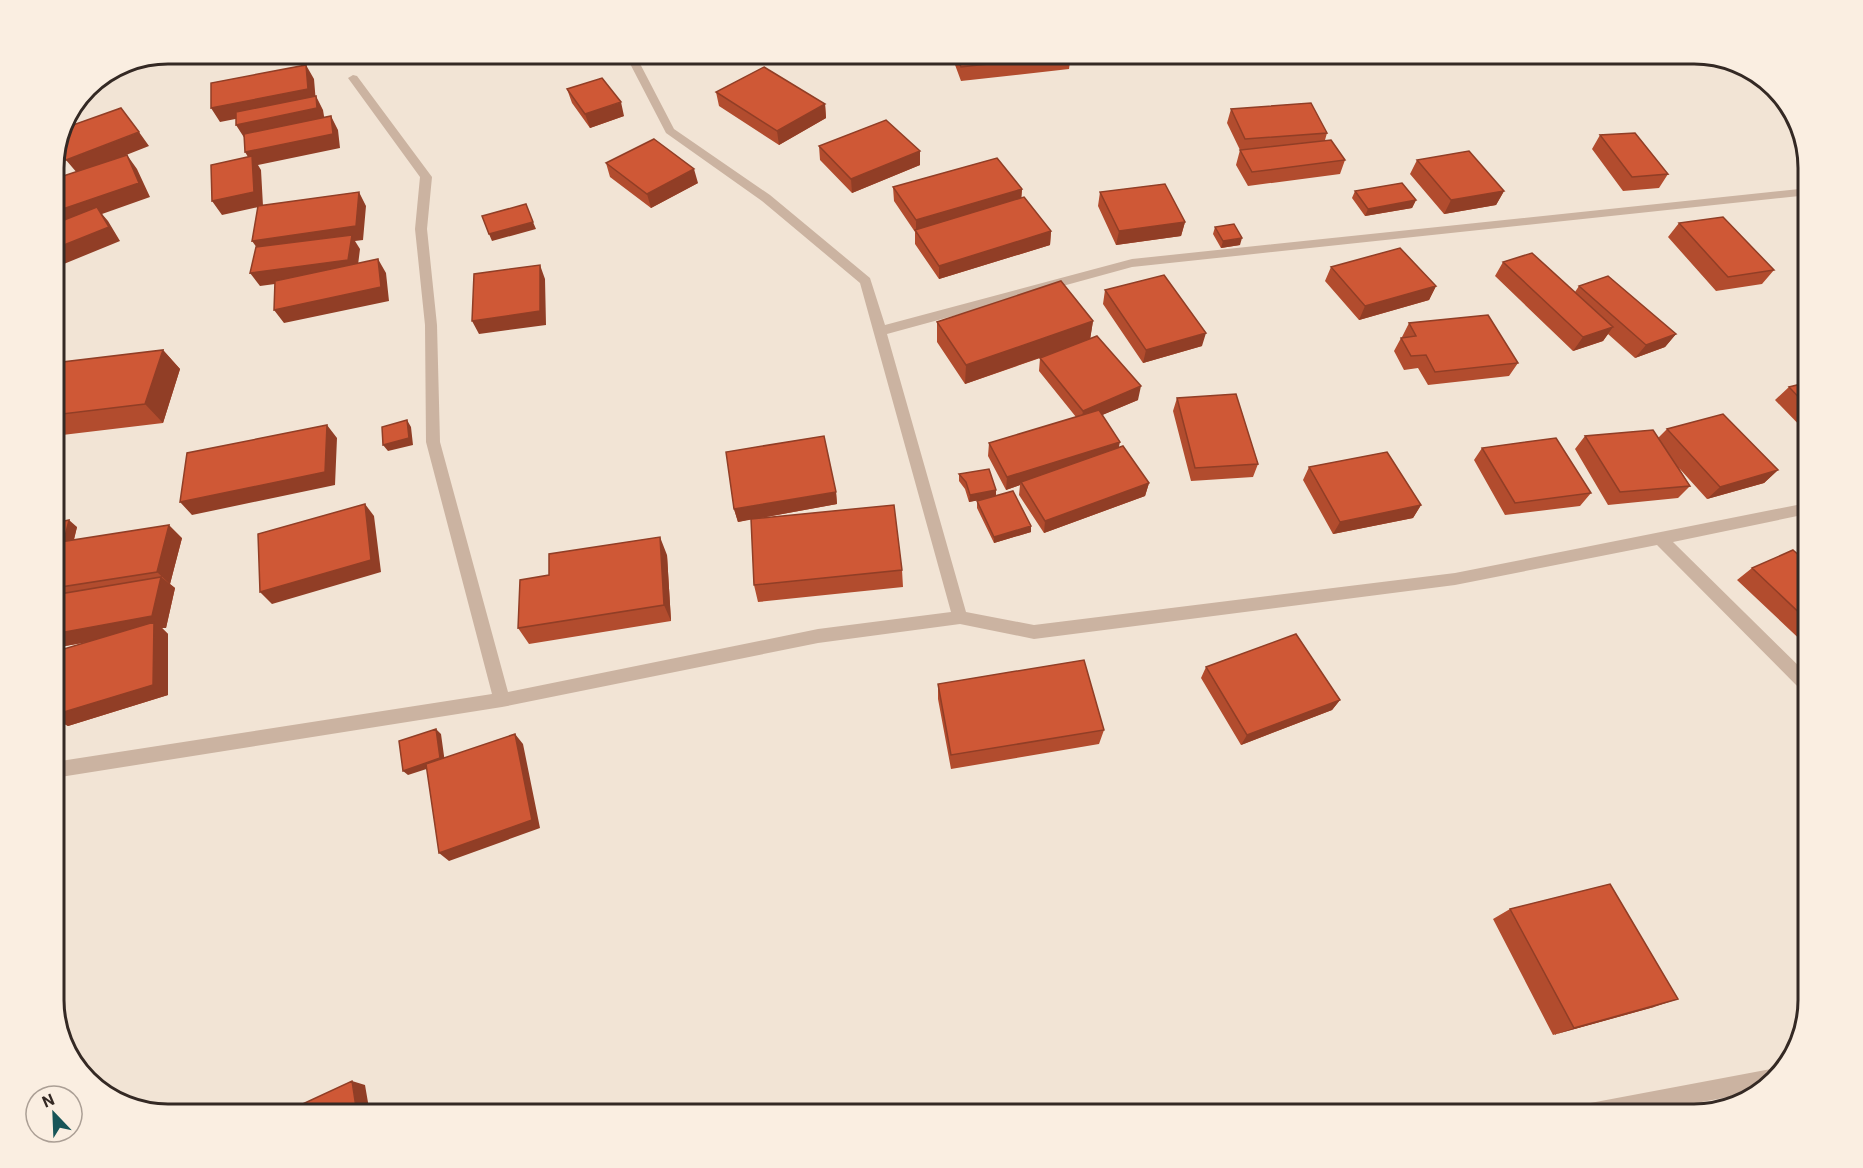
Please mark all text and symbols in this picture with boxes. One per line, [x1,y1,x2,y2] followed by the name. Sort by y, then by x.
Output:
[24,1084,84,1144] north arrow
[39,1090,57,1112] text: N

